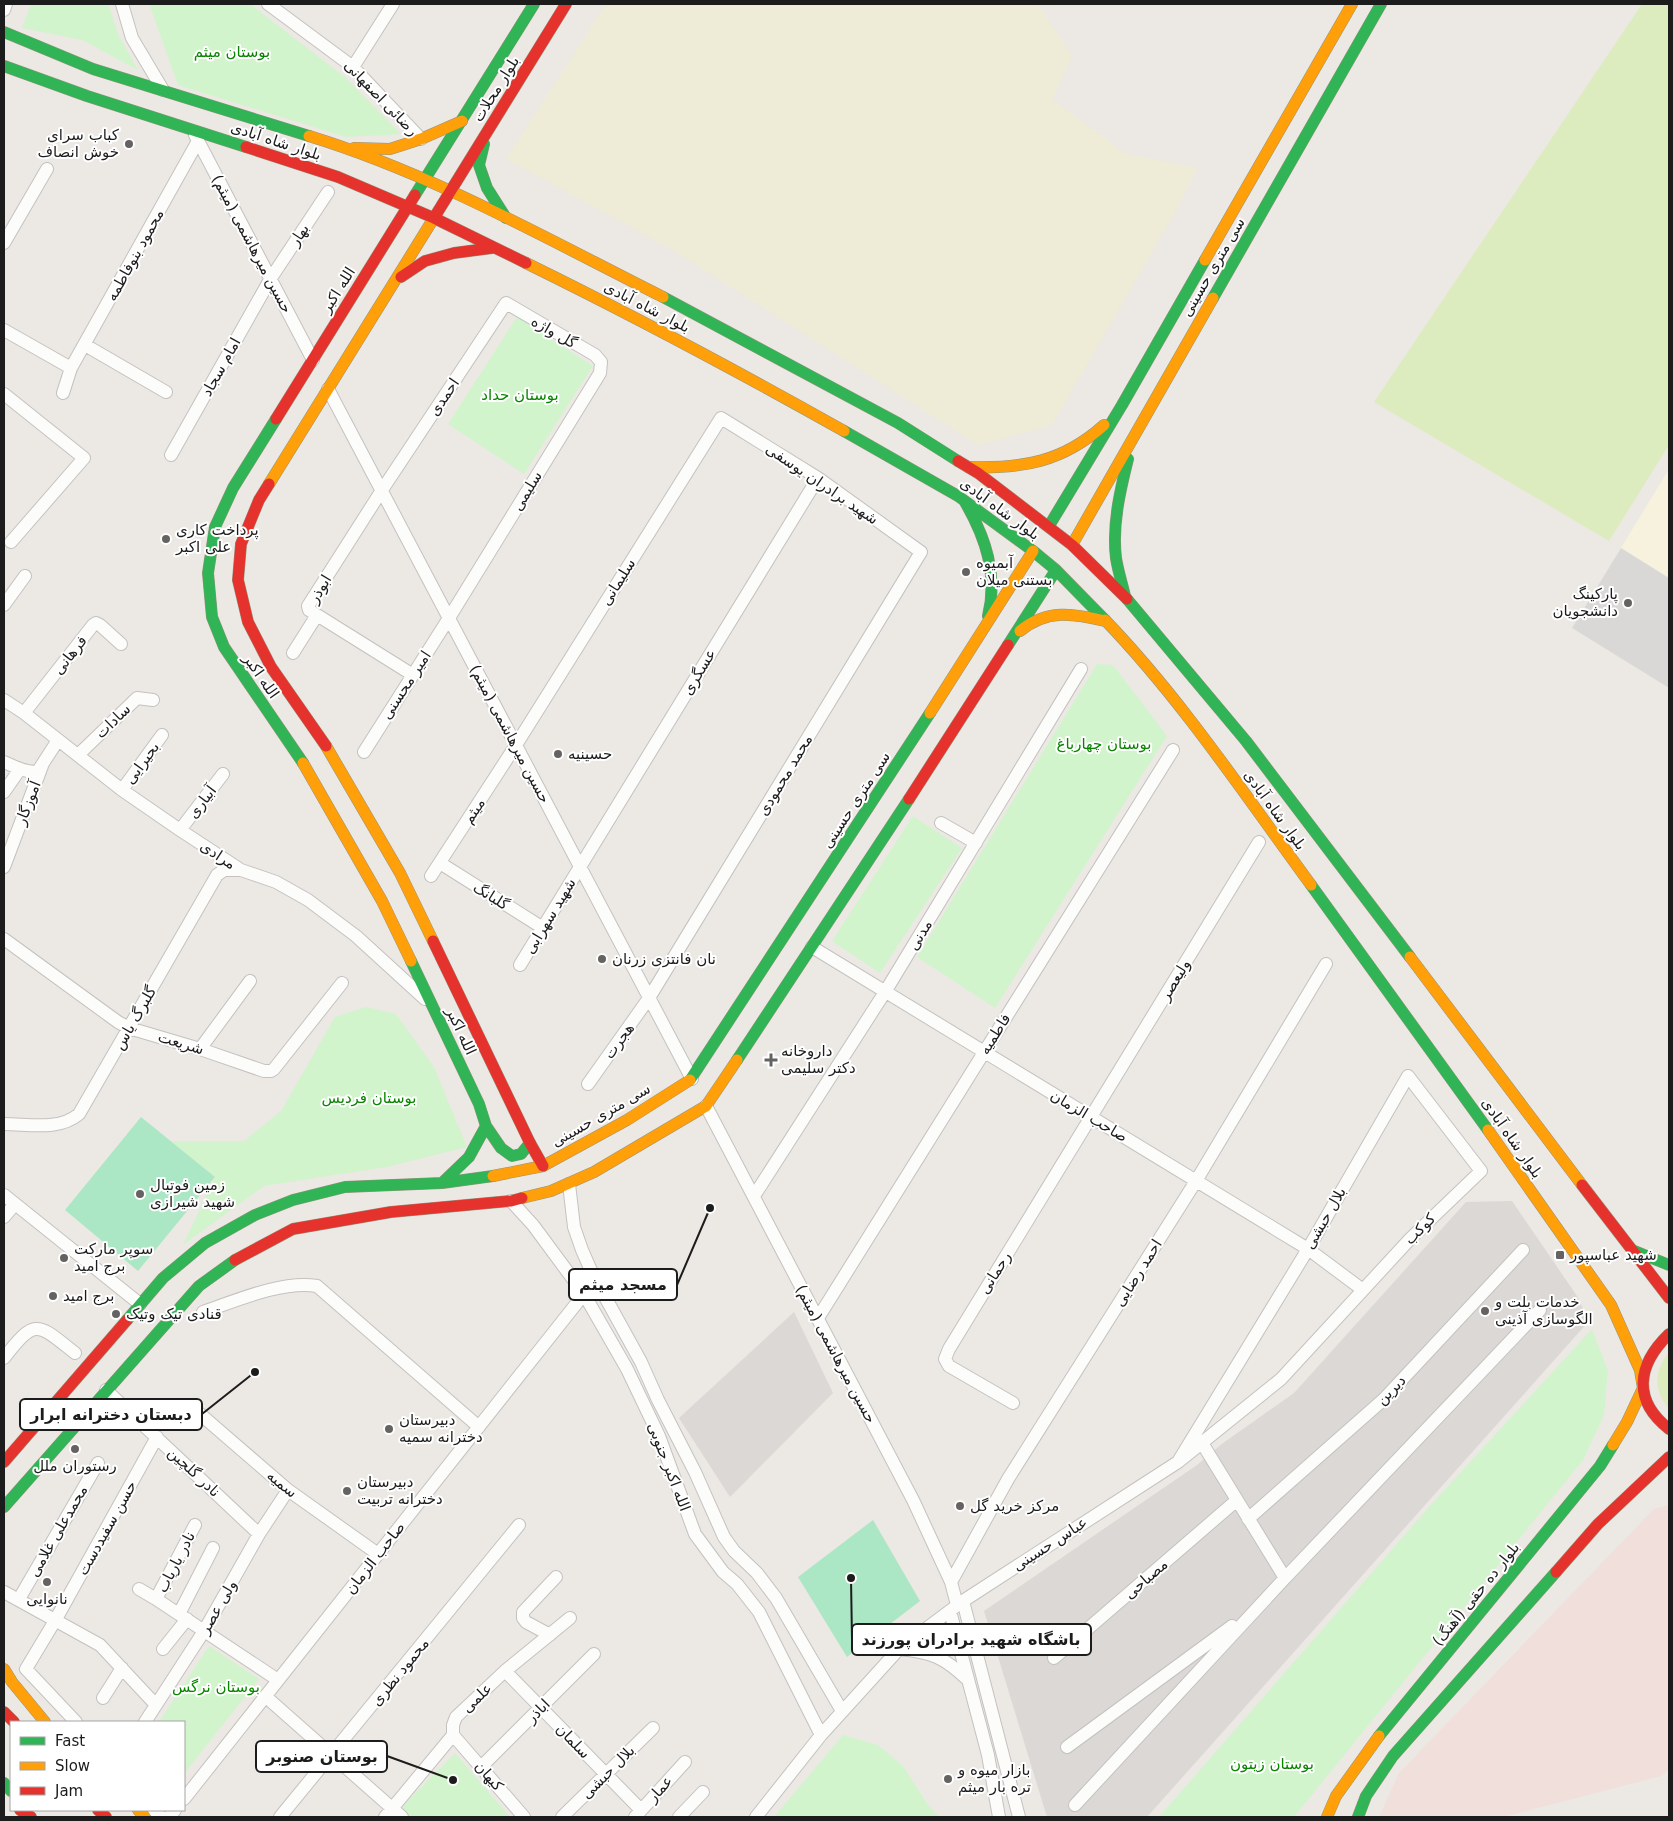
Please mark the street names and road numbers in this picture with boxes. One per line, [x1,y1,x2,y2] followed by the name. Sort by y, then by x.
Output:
[469,53,523,125] street label: بلوار محلات
[340,56,422,140] street label: رضائی اصفهانی
[228,118,324,164] street label: بلوار شاه آبادی
[208,172,296,316] street label: حسین میرهاشمی (میثم)
[102,206,168,304] street label: محمود بنوفاطمه
[1177,214,1249,320] street label: سی متری حسینی
[285,220,313,250] street label: بهار
[316,264,359,317] street label: الله اکبر
[601,278,693,336] street label: بلوار شاه آبادی
[528,312,581,353] street label: گل واژه
[198,334,244,400] street label: امام سجاد
[425,375,463,419] street label: احمدی
[762,440,882,528] street label: شهید برادران یوسفی
[508,468,546,514] street label: سلیمی
[957,474,1043,544] street label: بلوار شاه آبادی
[597,555,639,609] street label: سلیمانی
[304,572,335,607] street label: ابوذر
[49,632,91,678] street label: فرهانی
[678,646,720,698] street label: عسگری
[377,647,435,723] street label: امیر محسنی
[239,649,283,702] street label: الله اکبر
[466,662,554,806] street label: حسین میرهاشمی (میثم)
[92,700,134,742] street label: سادات
[754,731,816,819] street label: محمد محمودی
[121,738,163,788] street label: بحیرایی
[818,748,894,852] street label: سی متری حسینی
[1240,767,1310,853] street label: بلوار شاه آبادی
[11,777,45,829] street label: آموزگار
[184,781,221,822] street label: آبیاری
[459,795,489,827] street label: میثم
[197,837,239,873] street label: مرادی
[520,875,580,957] street label: شهید سهرابی
[470,878,513,914] street label: گلبانگ
[904,916,936,954] street label: مدنی
[1155,956,1194,1005] street label: ولیعصر
[110,982,161,1053] street label: گلبرگ یاس
[442,1003,480,1058] street label: الله اکبر
[975,1010,1015,1058] street label: فاطمیه
[600,1019,638,1062] street label: هجرت
[156,1028,206,1058] street label: شریعت
[548,1079,654,1151] street label: سی متری حسینی
[1047,1086,1131,1146] street label: صاحب الزمان
[1478,1094,1546,1182] street label: بلوار شاه آبادی
[1300,1184,1350,1252] street label: بلال حبشی
[1401,1209,1440,1248] street label: کوکب
[1110,1236,1166,1310] street label: احمد رضایی
[975,1249,1015,1297] street label: رحمانی
[792,1282,880,1426] street label: حسین میرهاشمی (میثم)
[1372,1371,1410,1409] street label: دیرین
[644,1420,694,1514] street label: الله اکبر جنوبی
[164,1443,224,1501] street label: نادر گلچین
[263,1466,301,1502] street label: سمیه
[74,1478,140,1578] street label: حسن سفیددست
[25,1482,91,1580] street label: محمدعلی غلامی
[1009,1513,1091,1575] street label: عباس حسینی
[341,1518,409,1598] street label: صاحب الزمان
[153,1528,199,1596] street label: نادر یاریاب
[1429,1539,1523,1649] street label: بلوار ده حقی (آهنگ)
[1121,1555,1171,1603] street label: مصباحی
[195,1577,241,1638] street label: ولی عصر
[367,1634,433,1710] street label: محمود نظری
[458,1679,496,1717] street label: علمی
[521,1695,554,1728] street label: اباذر
[552,1720,594,1762] street label: سلمان
[577,1741,639,1803] street label: بلال حبشی
[471,1757,508,1795] street label: کیهان
[643,1772,677,1807] street label: عمار

